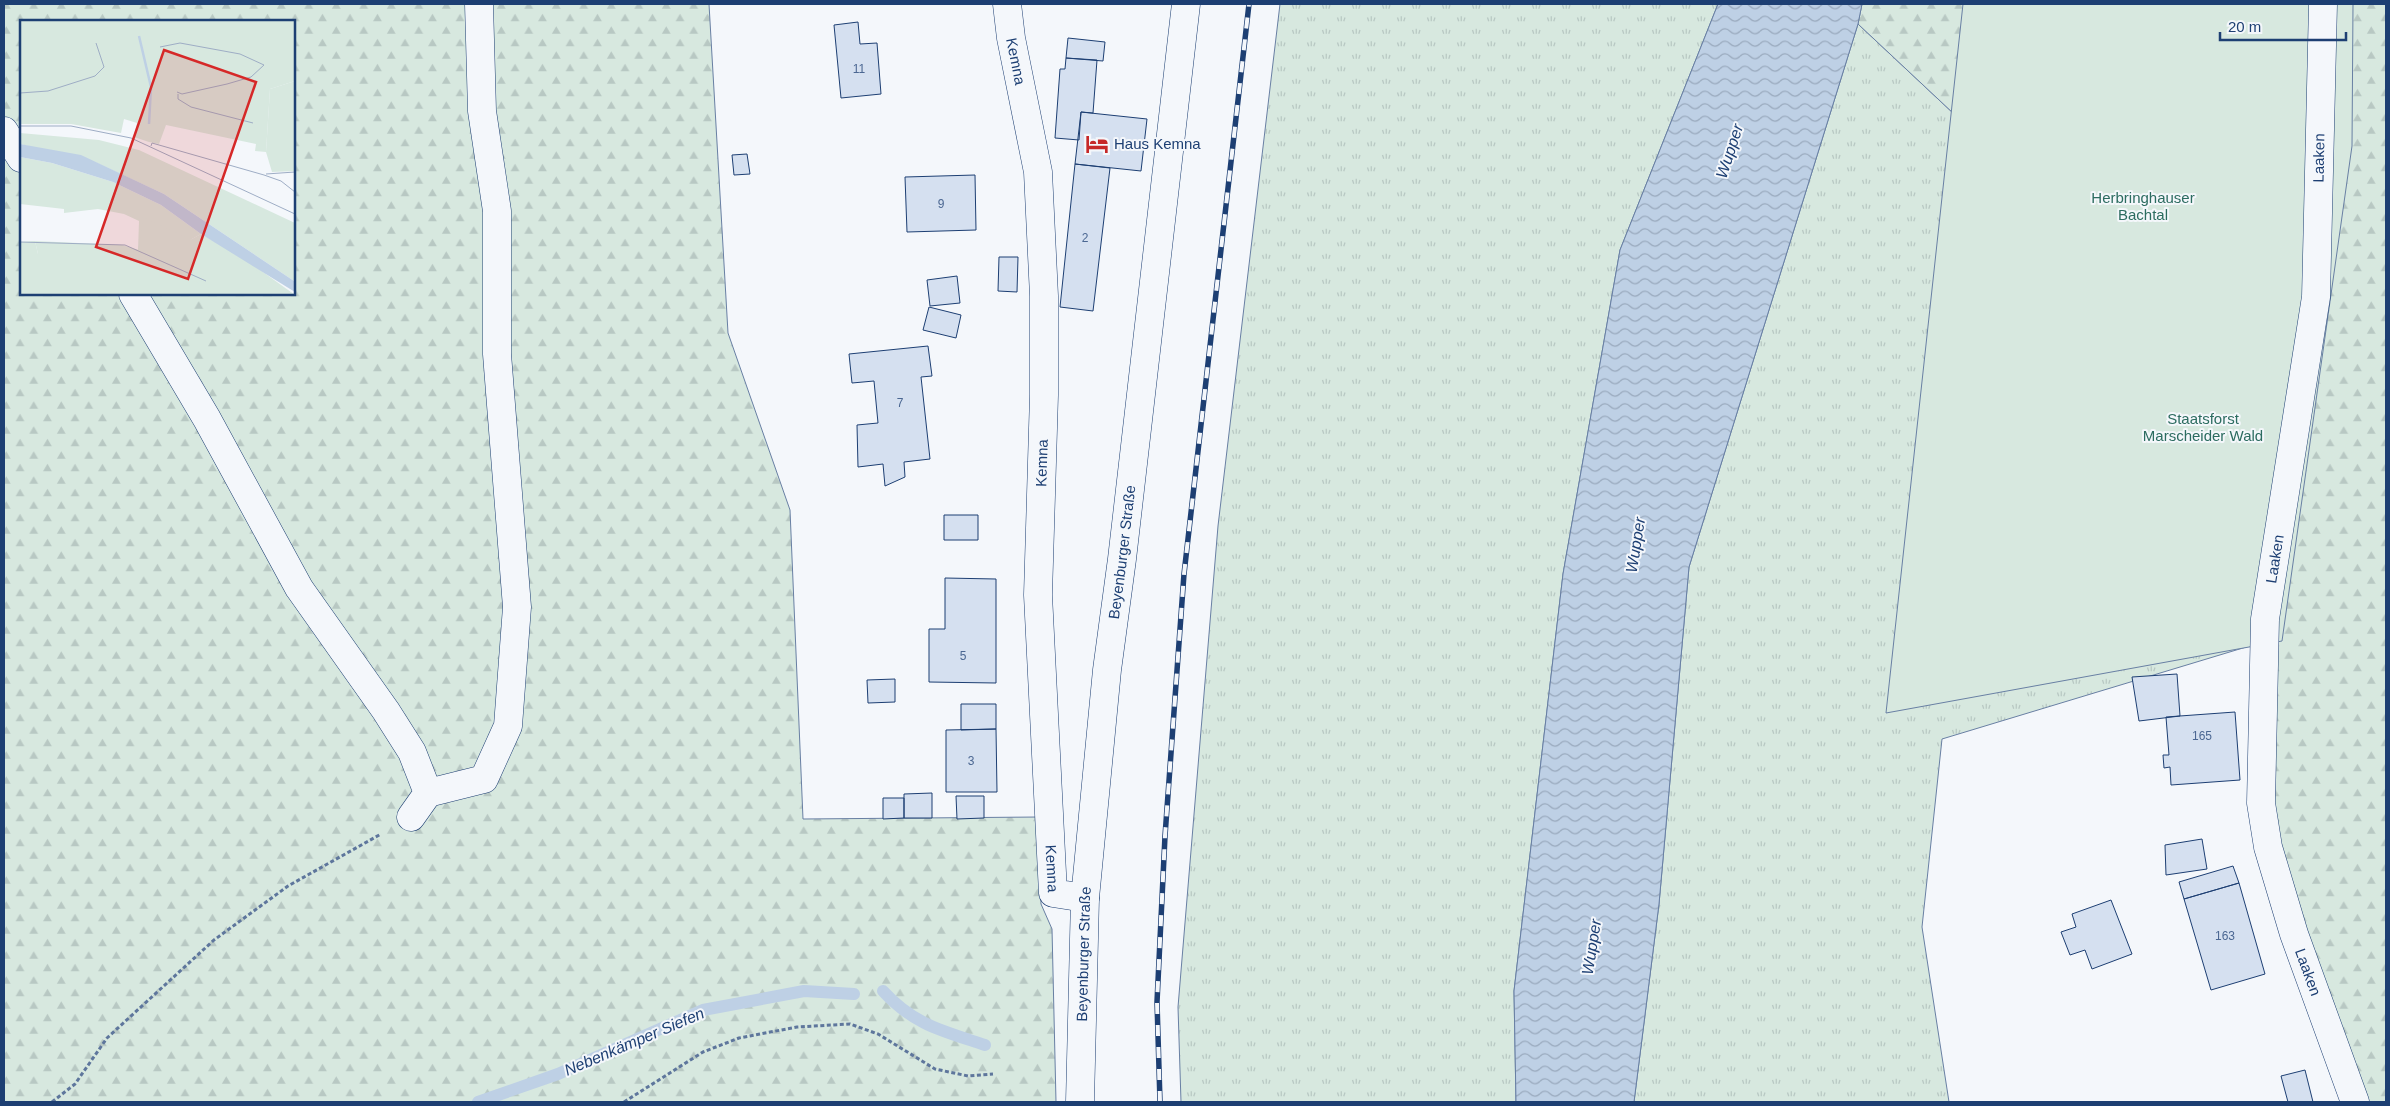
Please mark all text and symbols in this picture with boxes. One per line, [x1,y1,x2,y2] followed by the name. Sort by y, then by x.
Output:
[2220,10,2346,42] scale bar
[2228,18,2261,35] text: 20 m
[20,20,295,295] inset map
[1003,36,1029,87] street label: Kemna
[853,62,866,76] house number: 11
[1713,121,1746,180] water label: Wupper
[1084,131,1110,157] hotel icon: Haus Kemna
[2310,133,2327,183] street label: Laaken
[1114,135,1201,152] place label: Haus Kemna
[2091,189,2195,223] park label: Herbringhauser Bachtal
[938,197,945,211] house number: 9
[1082,231,1089,245] house number: 2
[897,396,904,410] house number: 7
[2143,410,2263,444] park label: Staatsforst Marscheider Wald
[1032,438,1051,487] street label: Kemna
[1105,484,1138,620] street label: Beyenburger Straße
[1623,515,1648,574] water label: Wupper
[2262,533,2287,585] street label: Laaken
[960,649,967,663] house number: 5
[2192,729,2212,743] house number: 165
[968,754,975,768] house number: 3
[1043,844,1062,893] street label: Kemna
[1073,886,1094,1022] street label: Beyenburger Straße
[1579,917,1604,976] water label: Wupper
[2215,929,2235,943] house number: 163
[2292,946,2325,998] street label: Laaken
[562,1004,707,1079] water label: Nebenkämper Siefen

